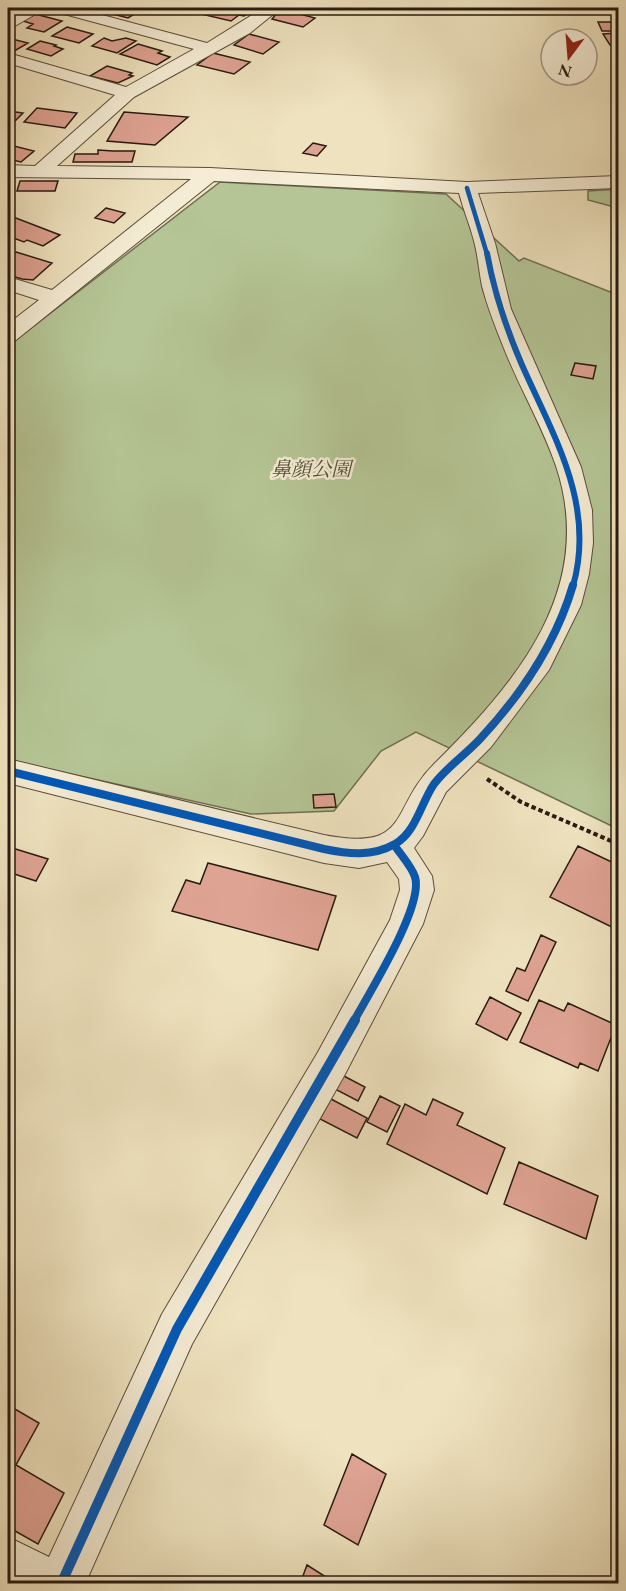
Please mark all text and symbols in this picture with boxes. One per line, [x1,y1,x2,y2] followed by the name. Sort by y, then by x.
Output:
[539,27,599,87] north arrow
[556,59,574,83] text: N
[271,456,354,482] park label: 鼻顔公園

